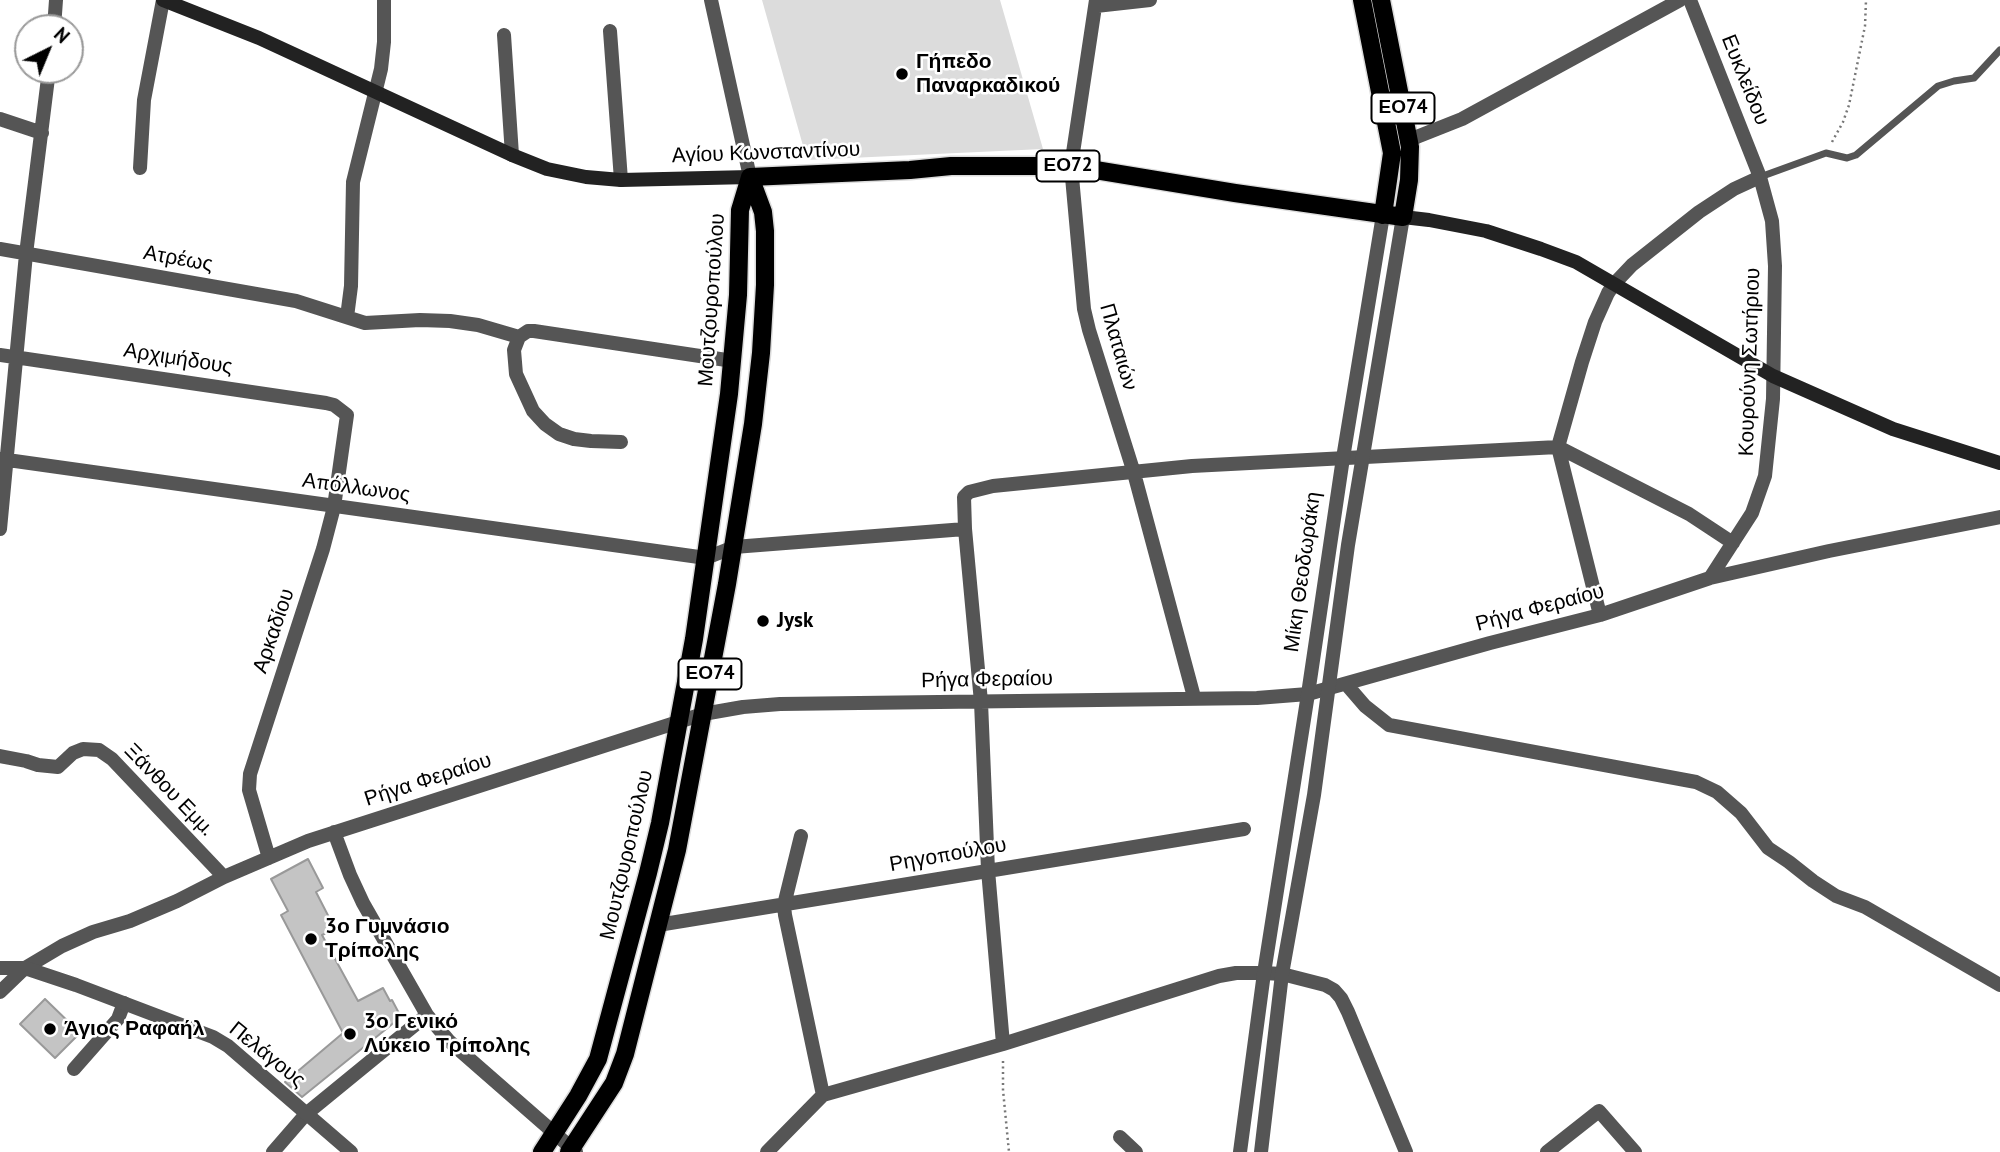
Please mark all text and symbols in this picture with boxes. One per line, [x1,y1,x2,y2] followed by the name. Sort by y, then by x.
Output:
[14,14,84,84] north arrow
[49,22,75,48] text: N
[1715,31,1775,129] street label: Ευκλείδου
[916,49,1060,99] place label: Γήπεδο Παναρκαδικού
[894,66,910,82] marker: Γήπεδο Παναρκαδικού
[1372,92,1434,124] road number: ΕΟ74
[671,137,861,169] street label: Αγίου Κωνσταντίνου
[1036,150,1100,182] road number: ΕΟ72
[693,212,731,388] street label: Μουτζουροπούλου
[141,241,215,277] street label: Ατρέως
[1734,267,1766,457] street label: Κουρούνη Σωτήριου
[1094,301,1142,393] street label: Πλαταιών
[122,338,234,380] street label: Αρχιμήδους
[300,468,412,508] street label: Απόλλωνος
[1279,490,1327,654] street label: Μίκη Θεοδωράκη
[1473,579,1607,637] street label: Ρήγα Φεραίου
[248,585,300,677] street label: Αρκαδίου
[777,608,813,634] place label: Jysk
[755,613,771,629] marker: Jysk
[678,659,742,690] road number: ΕΟ74
[921,666,1053,694] street label: Ρήγα Φεραίου
[119,739,219,841] street label: Ξάνθου Εμμ.
[361,748,495,812] street label: Ρήγα Φεραίου
[595,768,659,942] street label: Μουτζουροπούλου
[888,832,1008,878] street label: Ρηγοπούλου
[325,914,449,964] place label: 3ο Γυμνάσιο Τρίπολης
[303,931,319,947] marker: 3ο Γυμνάσιο Τρίπολης
[364,1009,530,1059] place label: 3ο Γενικό Λύκειο Τρίπολης
[64,1016,204,1042] place label: Άγιος Ραφαήλ
[224,1017,310,1093] street label: Πελάγους
[42,1021,58,1037] marker: Άγιος Ραφαήλ
[342,1026,358,1042] marker: 3ο Γενικό Λύκειο Τρίπολης

